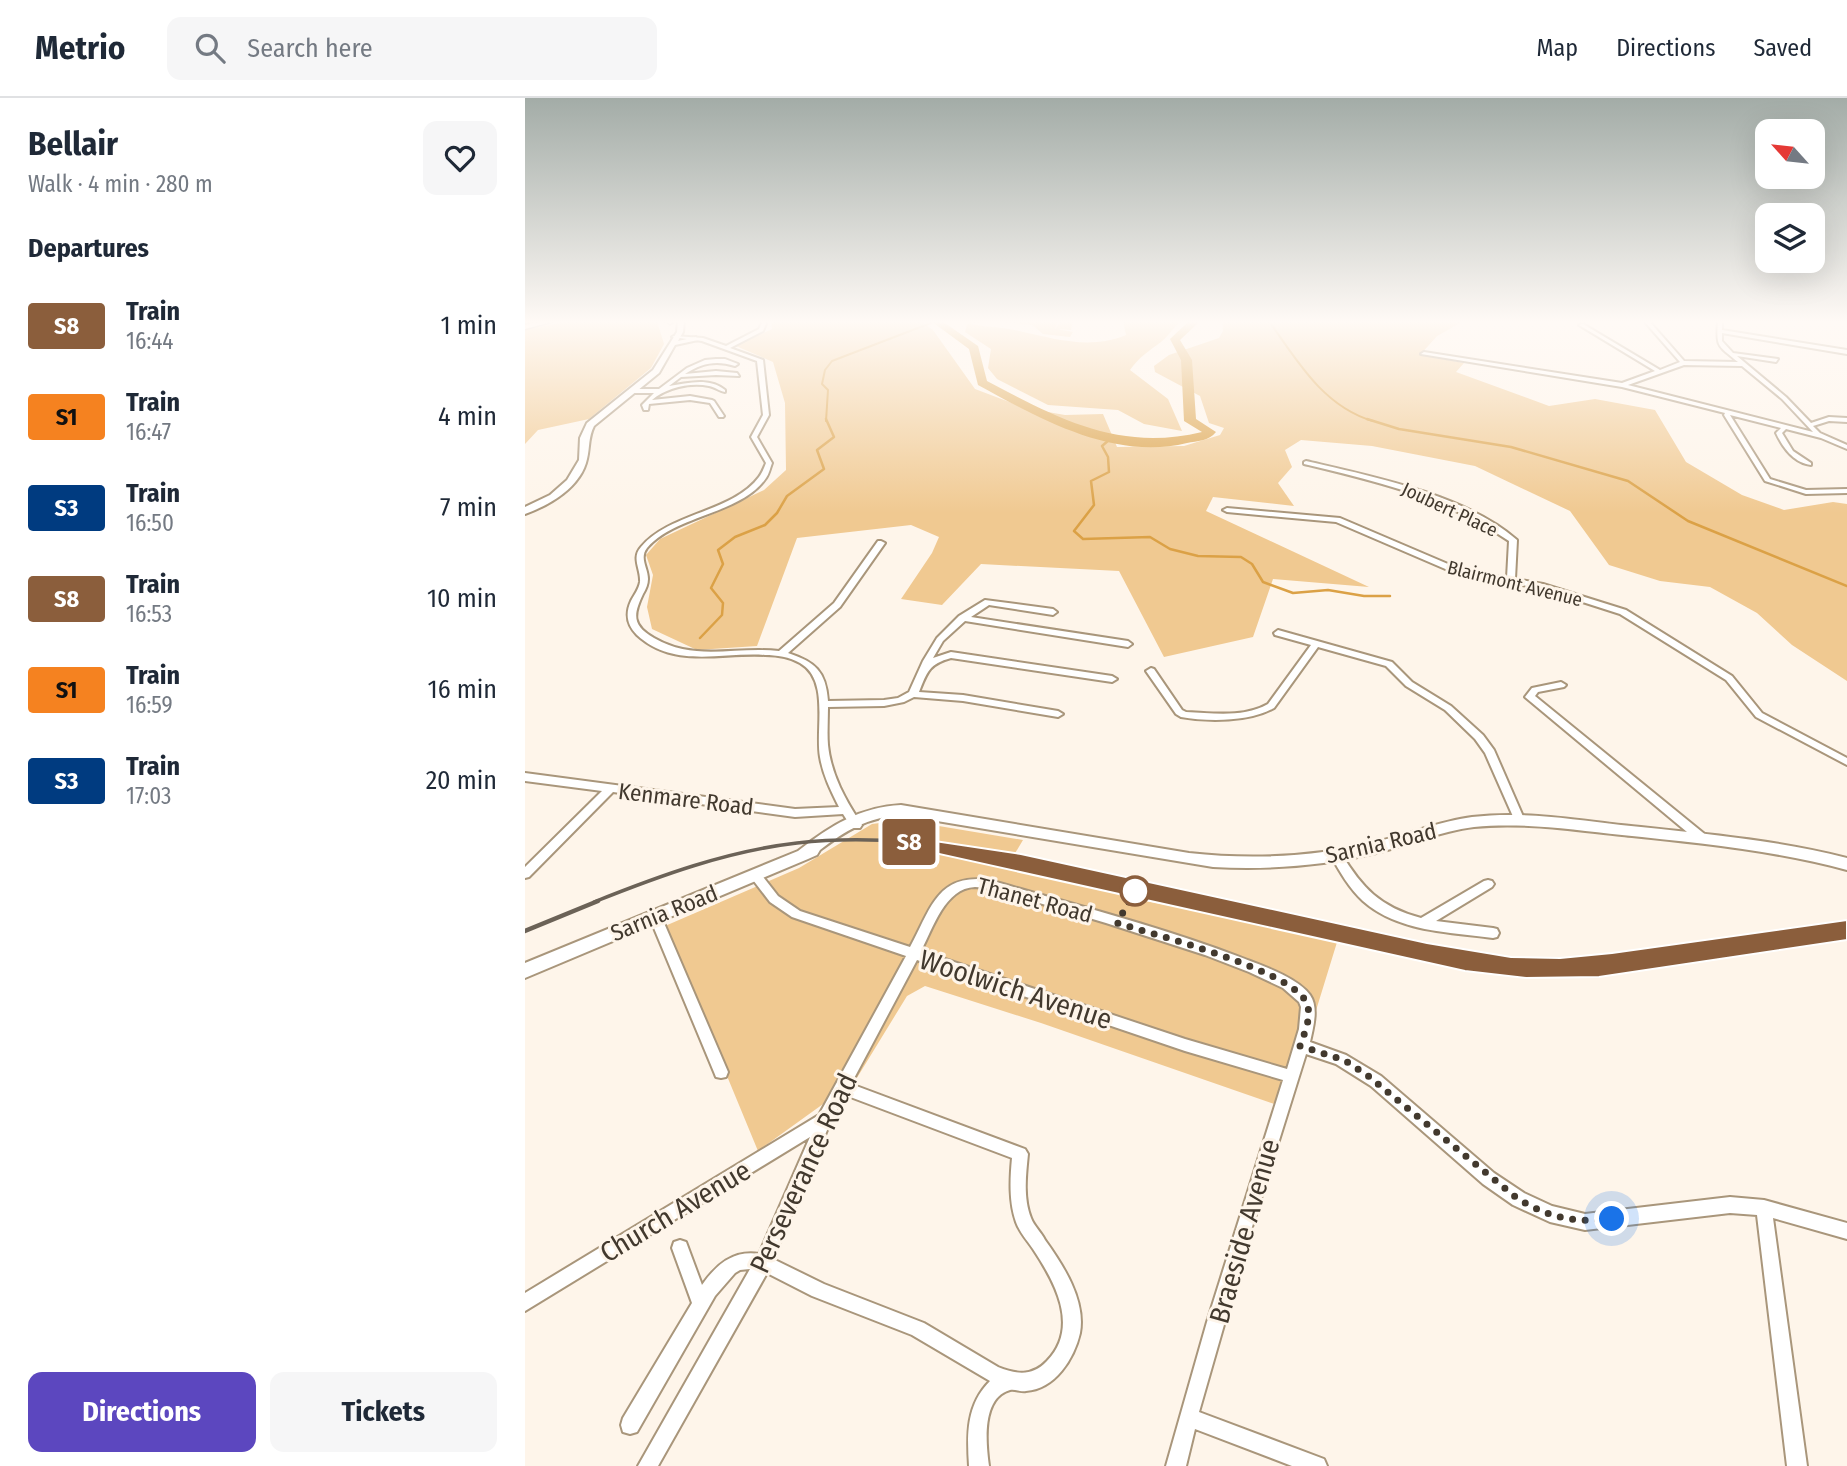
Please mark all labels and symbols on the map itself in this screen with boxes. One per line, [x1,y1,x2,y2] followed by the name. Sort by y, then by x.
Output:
[1755,119,1825,189] north arrow
[1398,477,1501,542] street label: Joubert Place
[1445,556,1585,611] street label: Blairmont Avenue
[617,777,755,821] street label: Kenmare Road
[1323,817,1439,869] street label: Sarnia Road
[877,819,941,865] line badge: S8
[974,871,1096,929] street label: Thanet Road
[1120,876,1150,906] unlabelled marker
[606,879,722,947] street label: Sarnia Road
[915,943,1116,1036] street label: Woolwich Avenue
[743,1068,864,1278] street label: Perseverance Road
[1202,1135,1287,1327] street label: Braeside Avenue
[594,1154,757,1269] street label: Church Avenue
[1594,1201,1629,1236] your location

